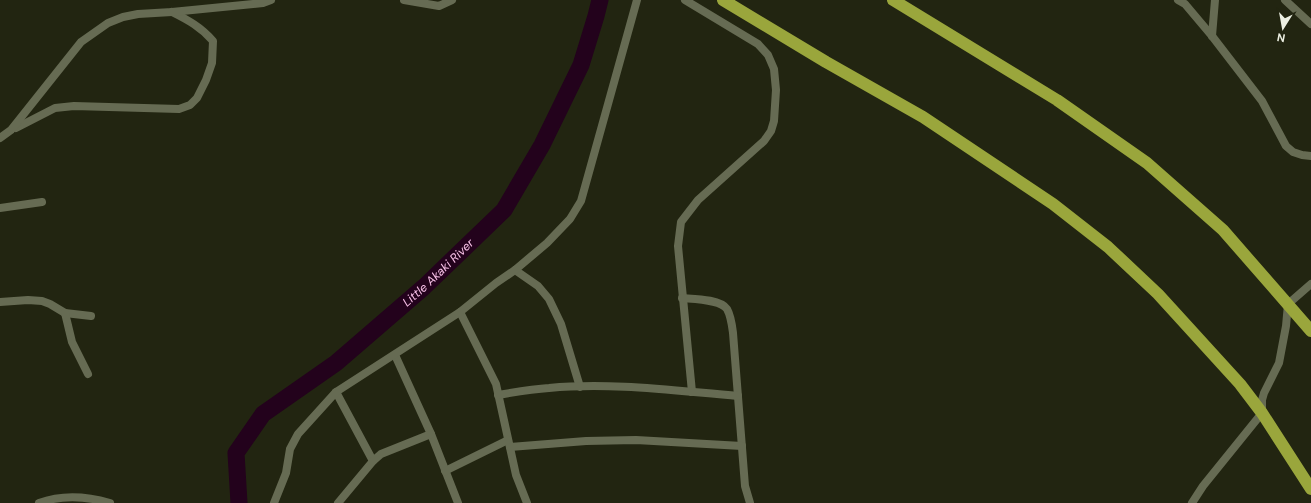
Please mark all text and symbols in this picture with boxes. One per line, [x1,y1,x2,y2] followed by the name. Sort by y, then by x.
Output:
[1263,8,1303,48] north arrow
[1276,30,1286,45] text: N
[399,235,478,310] water label: Little Akaki River

